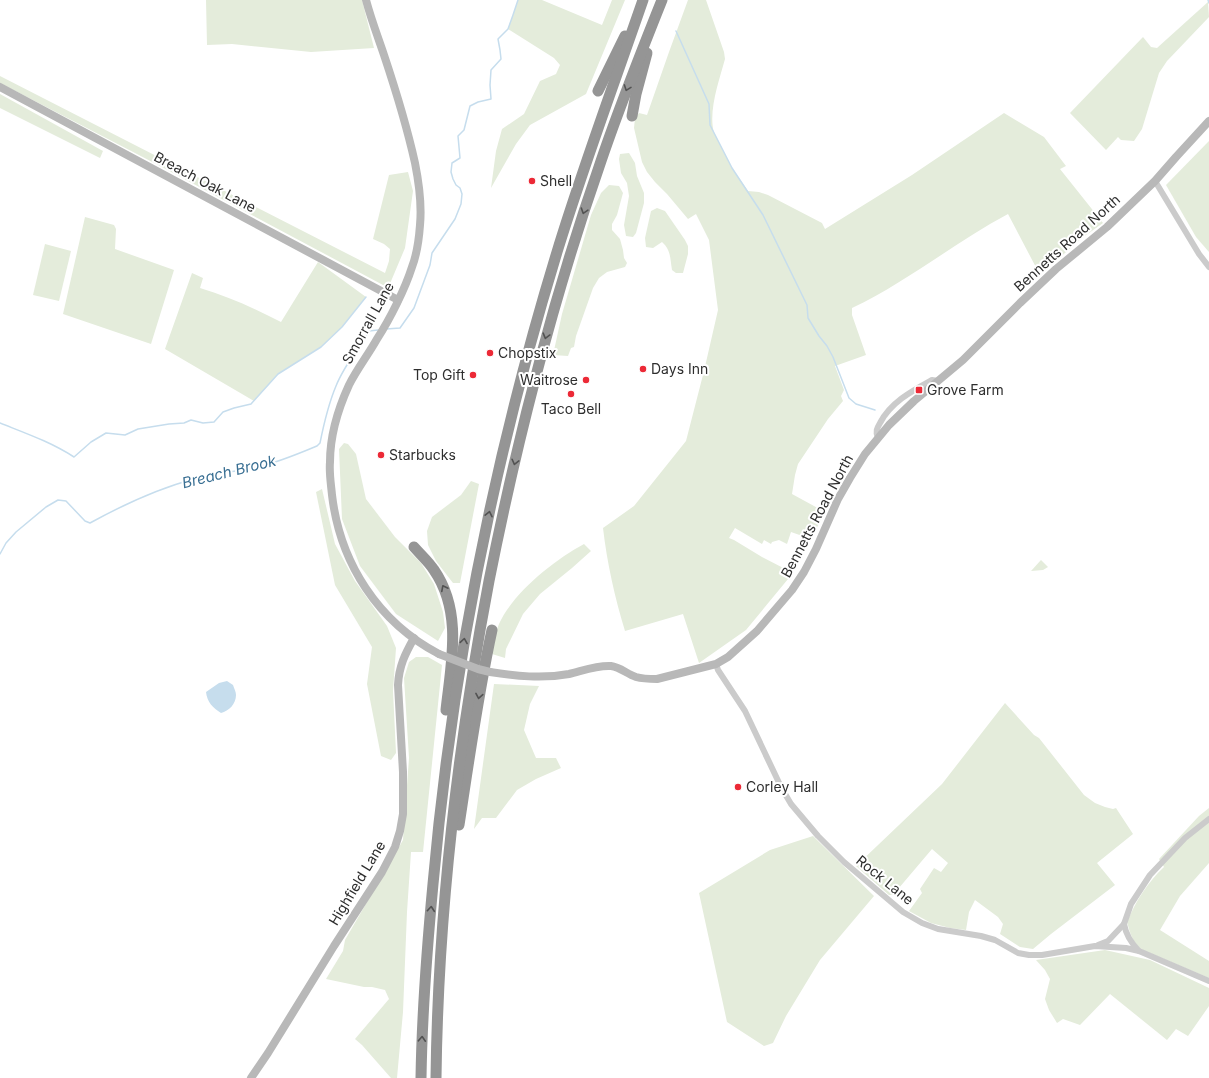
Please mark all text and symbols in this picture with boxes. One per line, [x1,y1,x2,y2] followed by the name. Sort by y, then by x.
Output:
[623,85,631,92] one-way arrow
[151,148,259,216] street label: Breach Oak Lane
[540,172,572,189] place label: Shell
[527,176,537,186] marker: Shell
[1010,190,1123,295] street label: Bennetts Road North
[580,207,589,214] one-way arrow
[338,279,397,367] street label: Smorrall Lane
[543,332,551,339] one-way arrow
[498,344,557,361] place label: Chopstix
[485,348,495,358] marker: Chopstix
[651,360,708,377] place label: Days Inn
[638,364,648,374] marker: Days Inn
[413,366,465,383] place label: Top Gift
[468,370,478,380] marker: Top Gift
[520,371,578,388] place label: Waitrose
[581,375,591,385] marker: Waitrose
[927,381,1004,398] place label: Grove Farm
[914,385,924,395] marker: Grove Farm
[566,389,576,399] marker: Taco Bell
[541,400,601,417] place label: Taco Bell
[389,446,456,463] place label: Starbucks
[180,450,279,492] water label: Breach Brook
[376,450,386,460] marker: Starbucks
[777,451,856,580] street label: Bennetts Road North
[511,458,519,465] one-way arrow
[484,511,492,517] one-way arrow
[441,585,448,592] one-way arrow
[459,638,468,645] one-way arrow
[475,693,484,699] one-way arrow
[746,778,818,795] place label: Corley Hall
[733,782,743,792] marker: Corley Hall
[325,837,388,928] street label: Highfield Lane
[853,851,917,908] street label: Rock Lane
[426,906,435,912] one-way arrow
[418,1036,427,1042] one-way arrow

